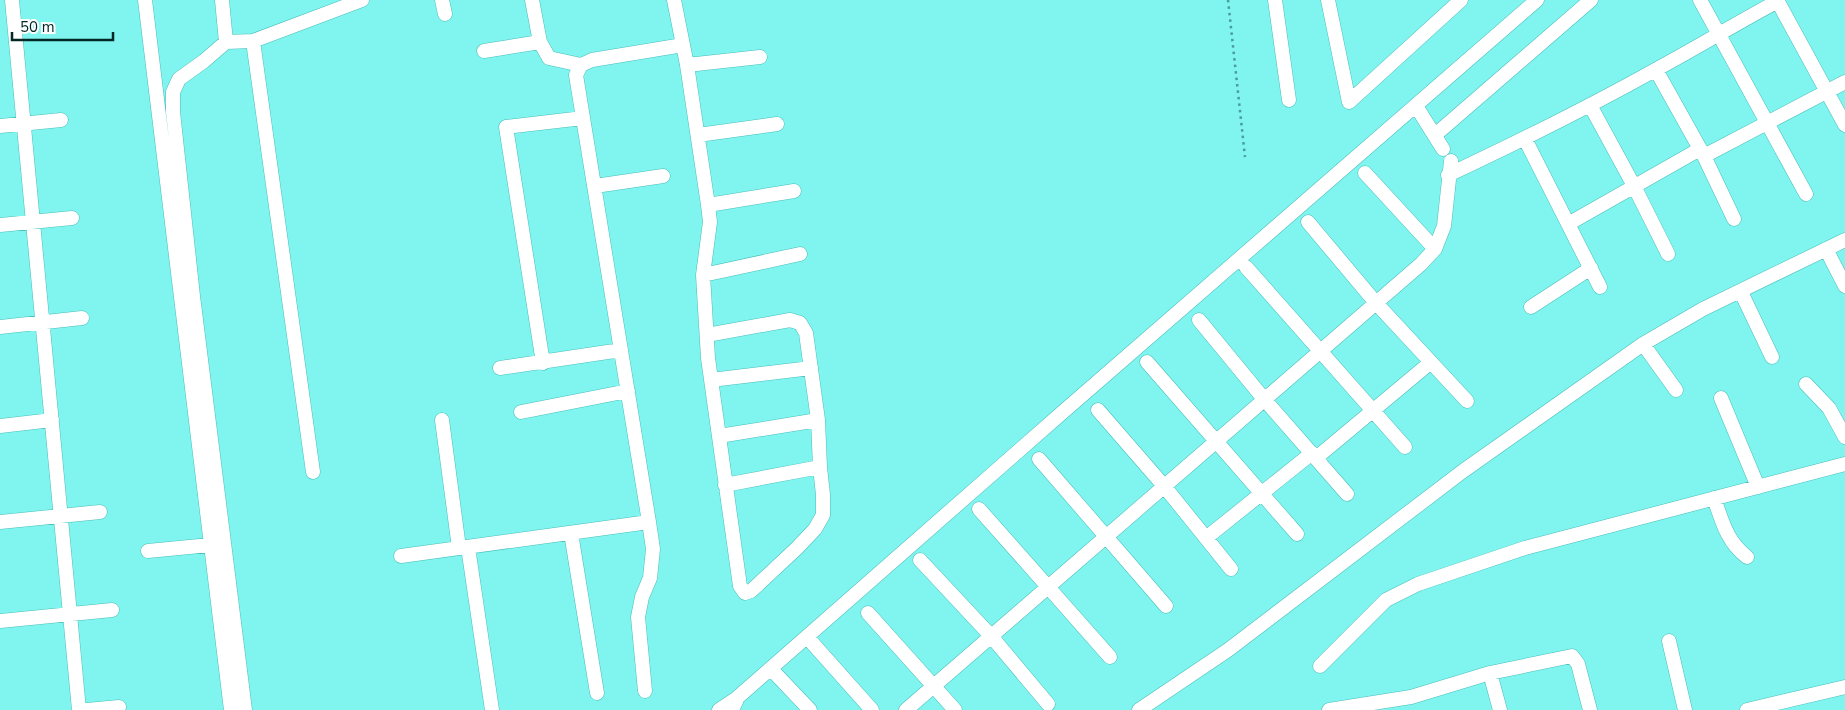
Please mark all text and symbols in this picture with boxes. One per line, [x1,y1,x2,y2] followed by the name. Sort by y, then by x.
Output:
[12,10,114,42] scale bar
[20,17,55,37] text: 50 m

